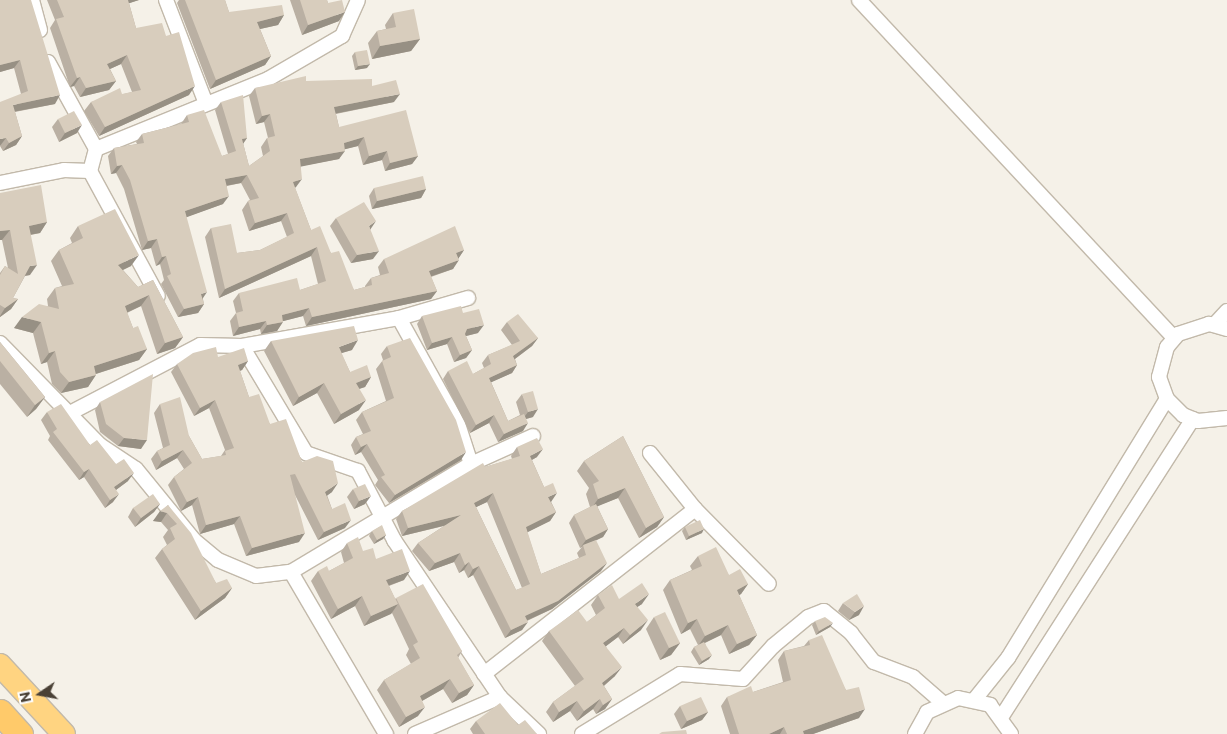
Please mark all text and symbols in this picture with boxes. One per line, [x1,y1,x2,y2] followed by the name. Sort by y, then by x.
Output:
[15,669,65,719] north arrow
[15,690,34,704] text: N

